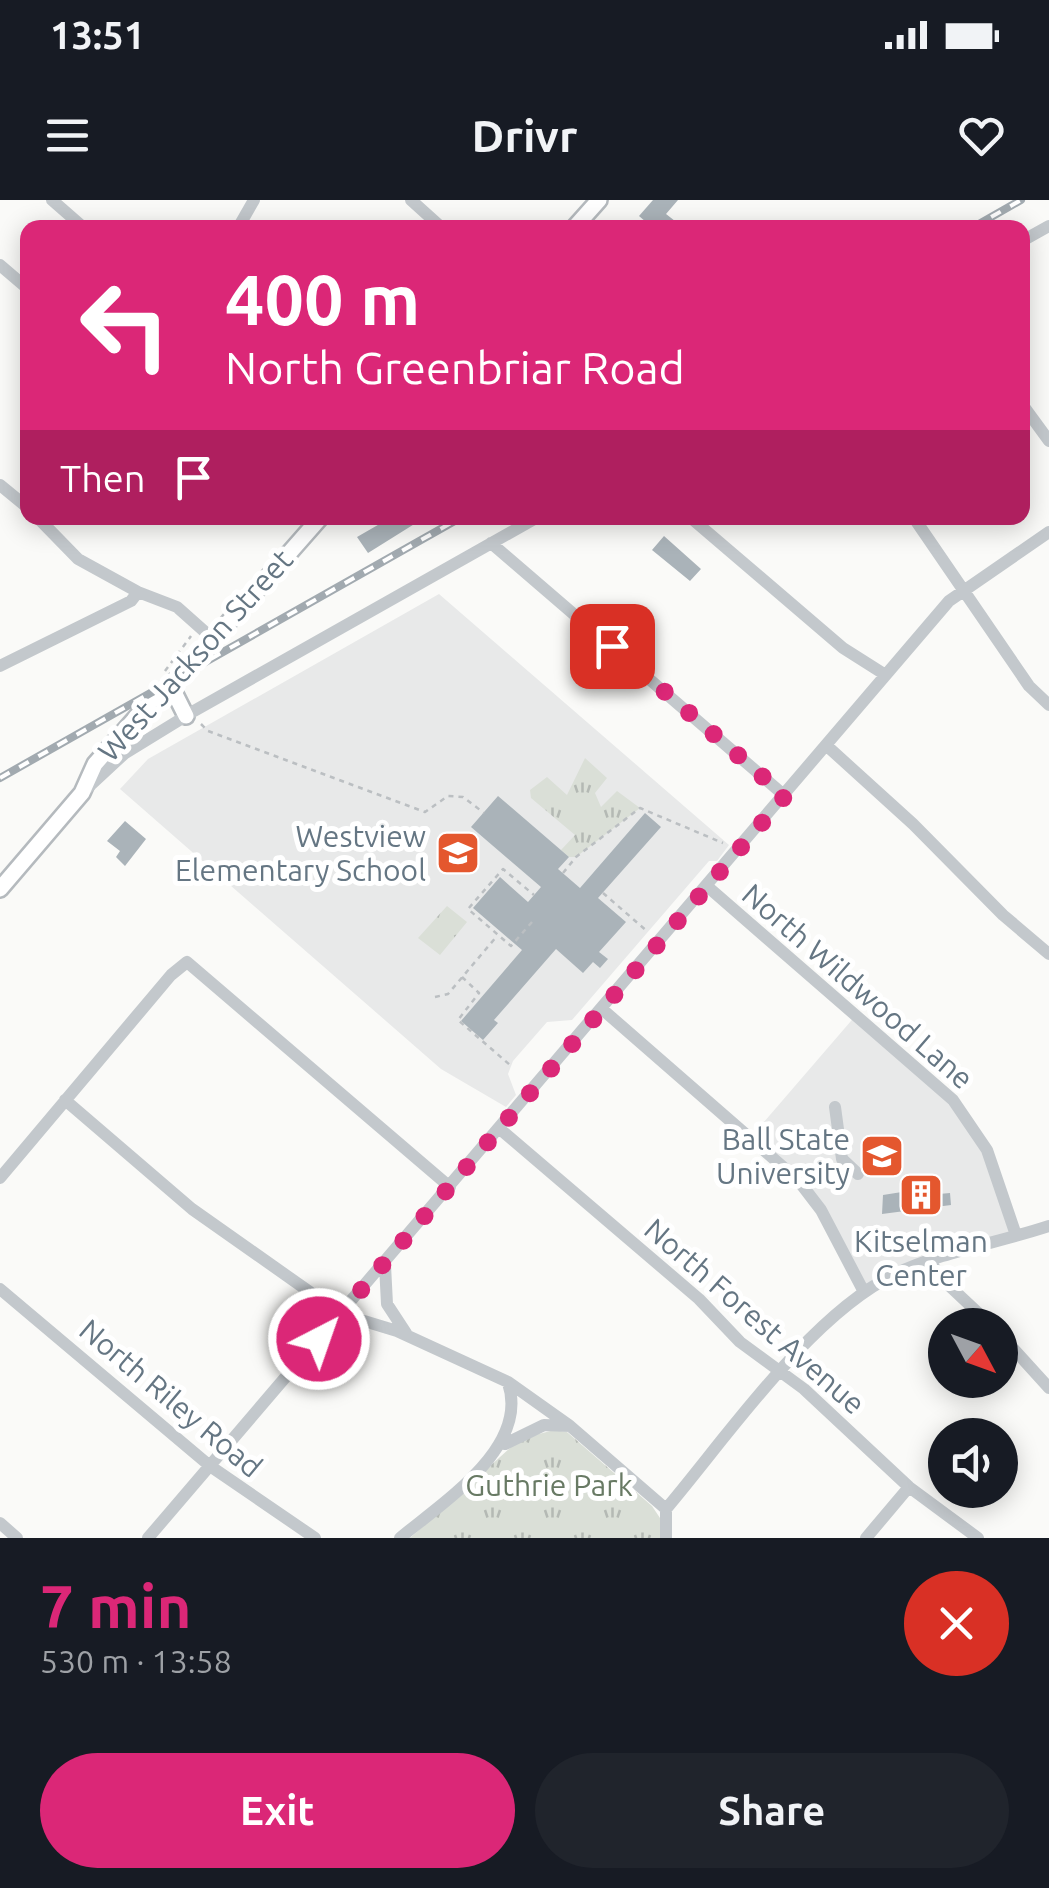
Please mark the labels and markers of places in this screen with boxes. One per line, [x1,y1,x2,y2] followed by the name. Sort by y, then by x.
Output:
[570,604,655,689] pin
[175,819,426,887] place label: Westview Elementary School
[435,830,481,876] school or university icon: Westview Elementary School
[716,1122,850,1190] place label: Ball State University
[859,1133,905,1179] school or university icon: Ball State University
[898,1172,944,1218] building icon: Kitselman Center
[854,1224,988,1292] place label: Kitselman Center

